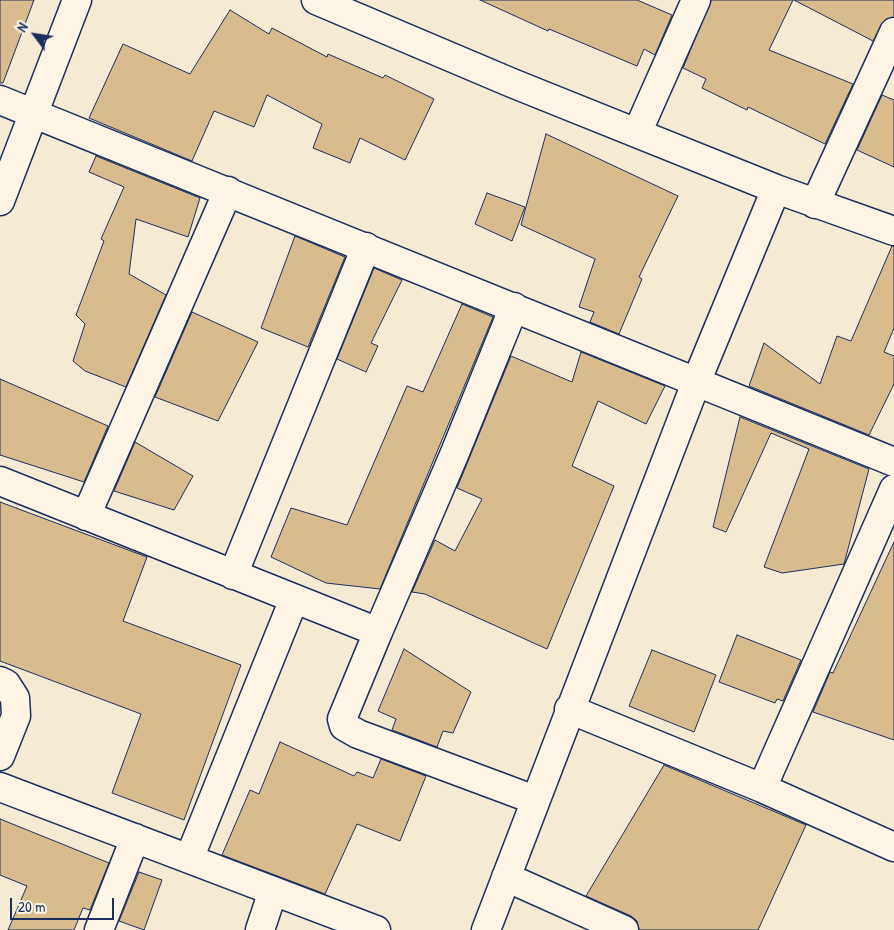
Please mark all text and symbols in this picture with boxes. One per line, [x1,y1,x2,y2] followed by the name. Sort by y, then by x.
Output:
[10,10,60,60] north arrow
[12,19,32,35] text: N
[12,888,116,920] scale bar
[18,896,45,917] text: 20 m

